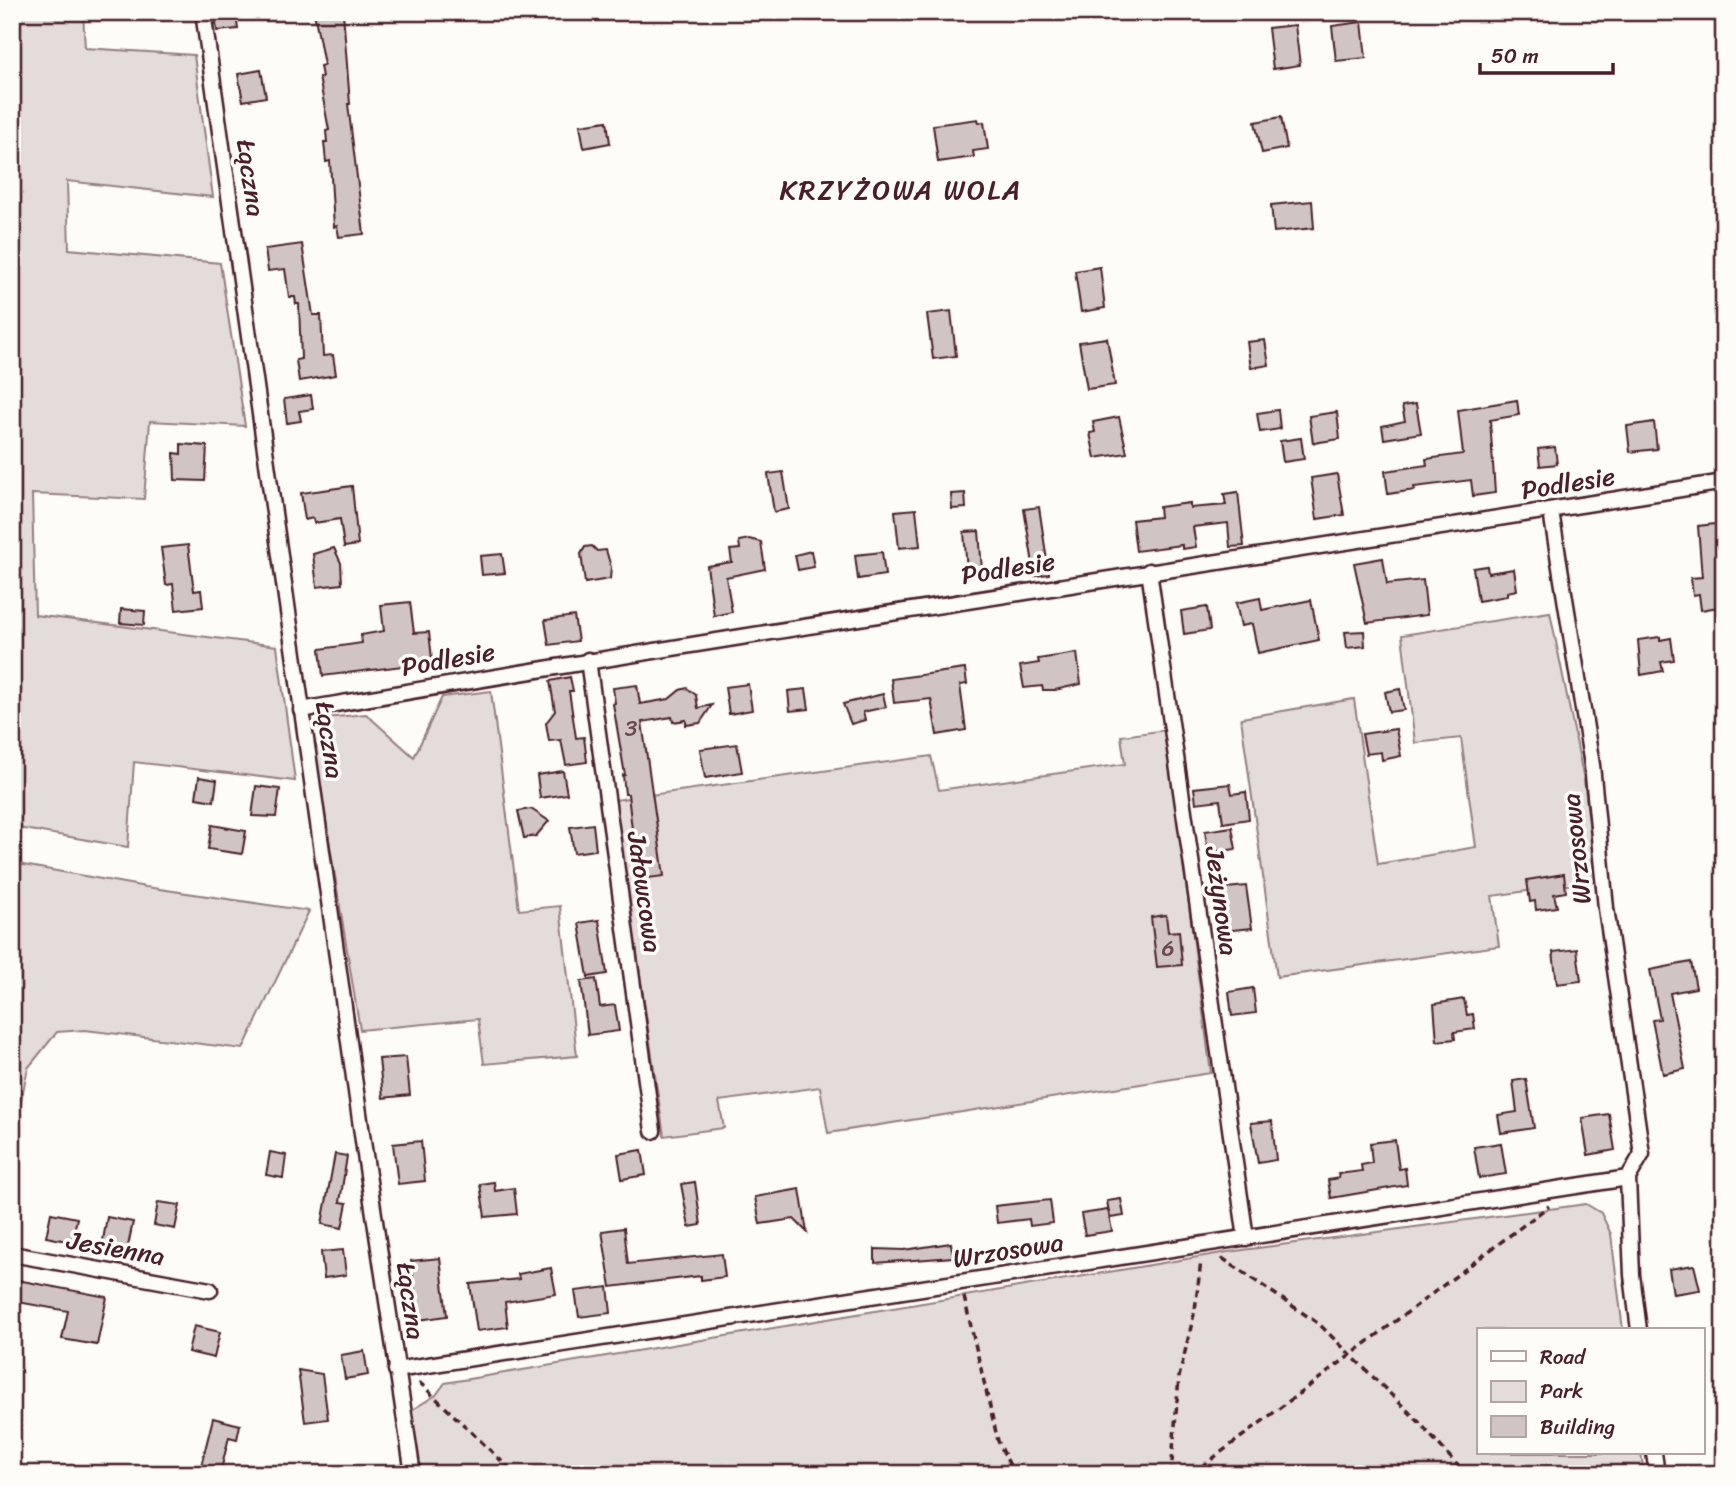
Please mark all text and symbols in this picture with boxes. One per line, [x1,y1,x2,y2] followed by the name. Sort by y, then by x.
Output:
[1480,32,1614,76] scale bar
[1491,37,1539,75] text: 50 m
[223,136,279,220] street label: Łączna
[779,165,1023,214] district label: KRZYŻOWA WOLA
[1518,453,1618,513] street label: Podlesie
[958,538,1058,598] street label: Podlesie
[397,628,499,690] street label: Podlesie
[302,698,358,782] street label: Łączna
[625,708,638,749] house number: 3
[1547,791,1605,907] street label: Wrzosowa
[614,828,676,956] street label: Jałowcowa
[1191,843,1252,958] street label: Jeżynowa
[1161,928,1175,969] house number: 6
[63,1217,168,1279] street label: Jesienna
[950,1219,1066,1281] street label: Wrzosowa
[383,1259,439,1343] street label: Łączna
[1477,1328,1704,1454] legend
[1540,1338,1587,1376] text: Road
[1540,1372,1583,1410] text: Park
[1540,1408,1616,1446] text: Building

